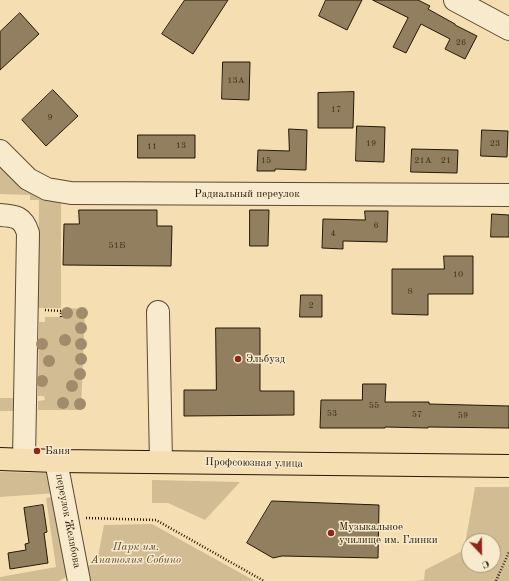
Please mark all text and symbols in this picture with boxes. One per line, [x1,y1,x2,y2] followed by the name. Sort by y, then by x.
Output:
[456,38,466,48] house number: 26
[227,76,245,86] house number: 13А
[331,105,341,115] house number: 17
[47,113,53,123] house number: 9
[366,139,376,149] house number: 19
[490,139,500,149] house number: 23
[176,141,186,151] house number: 13
[147,142,157,152] house number: 11
[261,156,271,166] house number: 15
[414,156,432,166] house number: 21А
[441,156,451,166] house number: 21
[194,187,300,201] street label: Радиальный переулок
[373,221,379,231] house number: 6
[330,229,336,239] house number: 4
[109,241,125,251] house number: 51Б
[453,270,463,280] house number: 10
[407,287,413,297] house number: 8
[308,301,314,311] house number: 2
[246,352,285,366] place label: Эльбузд
[233,354,243,364] marker: Эльбузд
[369,401,379,411] house number: 55
[327,409,337,419] house number: 53
[412,410,422,420] house number: 57
[458,411,468,421] house number: 59
[45,444,70,458] place label: Баня
[32,446,42,456] marker: Баня
[205,456,303,470] street label: Профсоюзная улица
[52,473,84,569] street label: переулок Желябова
[339,520,438,546] place label: Музыкальное училище им. Глинки
[326,528,336,538] marker: Музыкальное училище им. Глинки
[461,533,501,573] north arrow
[91,540,181,566] park label: Парк им. Анатолия Собино
[480,557,491,570] text: С

